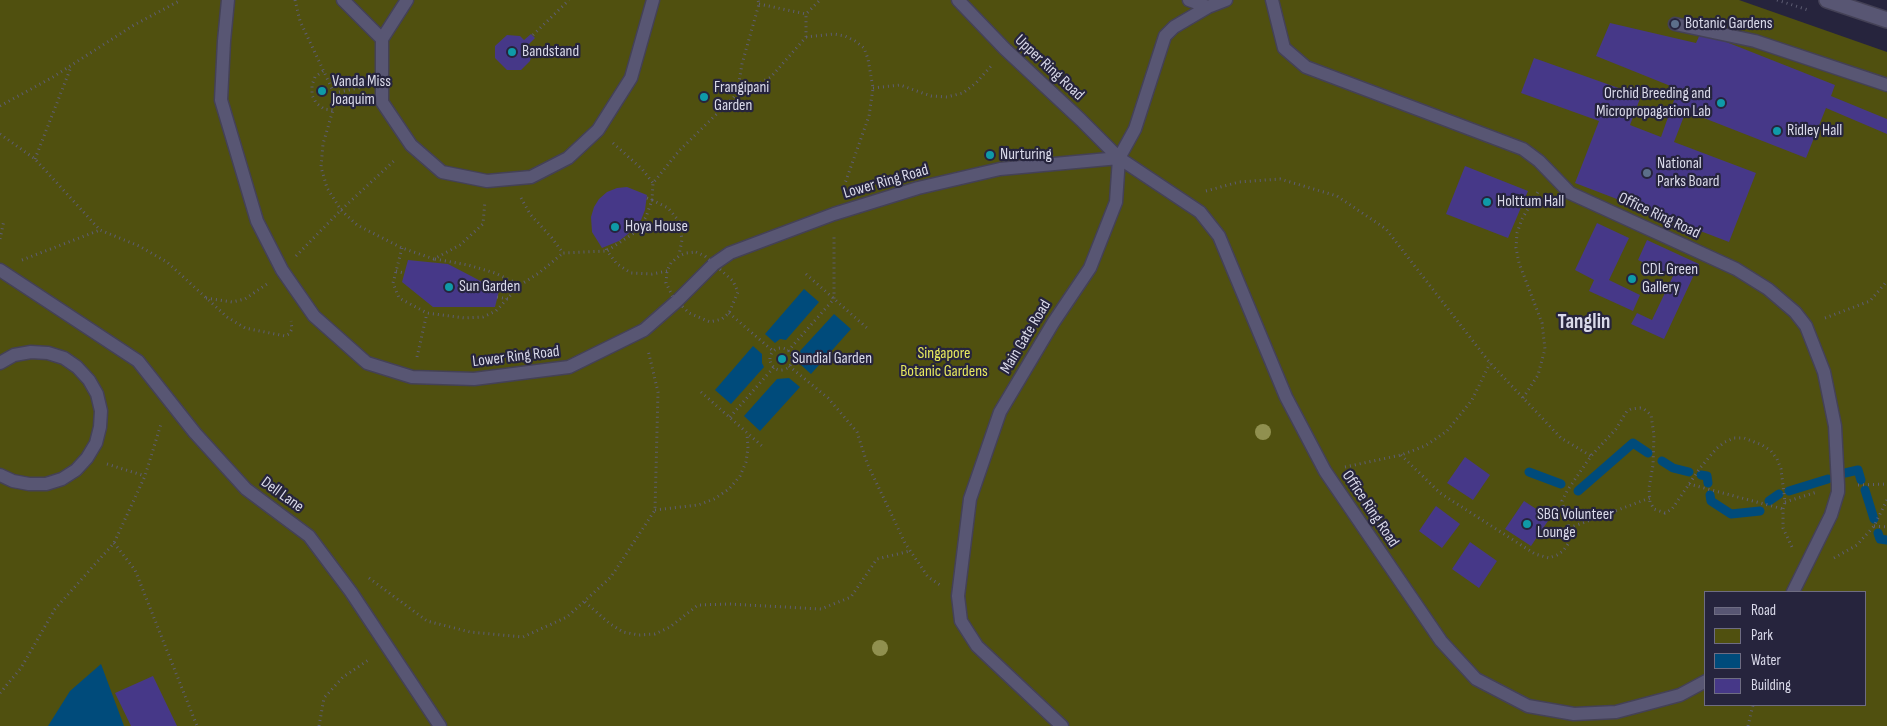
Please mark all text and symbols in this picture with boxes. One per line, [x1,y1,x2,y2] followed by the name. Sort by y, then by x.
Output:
[1685,14,1773,34] place label: Botanic Gardens
[1669,18,1681,30] marker: Botanic Gardens
[1010,31,1088,105] street label: Upper Ring Road
[522,42,579,62] place label: Bandstand
[506,46,518,58] marker: Bandstand
[332,72,391,110] place label: Vanda Miss Joaquim
[714,78,769,116] place label: Frangipani Garden
[1596,84,1711,122] place label: Orchid Breeding and Micropropagation Lab
[316,85,328,97] marker: Vanda Miss Joaquim
[698,91,710,103] marker: Frangipani Garden
[1715,97,1727,109] marker: Orchid Breeding and Micropropagation Lab
[1787,121,1842,141] place label: Ridley Hall
[1771,125,1783,137] marker: Ridley Hall
[1000,145,1052,165] place label: Nurturing
[984,149,996,161] marker: Nurturing
[1657,154,1719,192] place label: National Parks Board
[841,161,931,203] street label: Lower Ring Road
[1641,167,1653,179] marker: National Parks Board
[1615,189,1703,243] street label: Office Ring Road
[1497,192,1564,212] place label: Holttum Hall
[1481,196,1493,208] marker: Holttum Hall
[625,217,688,237] place label: Hoya House
[609,221,621,233] marker: Hoya House
[1642,260,1698,298] place label: CDL Green Gallery
[1626,273,1638,285] marker: CDL Green Gallery
[459,277,520,297] place label: Sun Garden
[443,281,455,293] marker: Sun Garden
[997,297,1055,377] street label: Main Gate Road
[1558,310,1610,336] district label: Tanglin
[471,342,561,372] street label: Lower Ring Road
[900,344,988,382] park label: Singapore Botanic Gardens
[792,349,872,369] place label: Sundial Garden
[776,353,788,365] marker: Sundial Garden
[1337,467,1403,551] street label: Office Ring Road
[257,473,307,517] street label: Dell Lane
[1537,505,1614,543] place label: SBG Volunteer Lounge
[1521,518,1533,530] marker: SBG Volunteer Lounge
[1704,591,1867,706] legend
[1751,601,1776,620] text: Road
[1751,626,1773,645] text: Park
[1751,651,1781,670] text: Water
[1751,676,1791,695] text: Building

